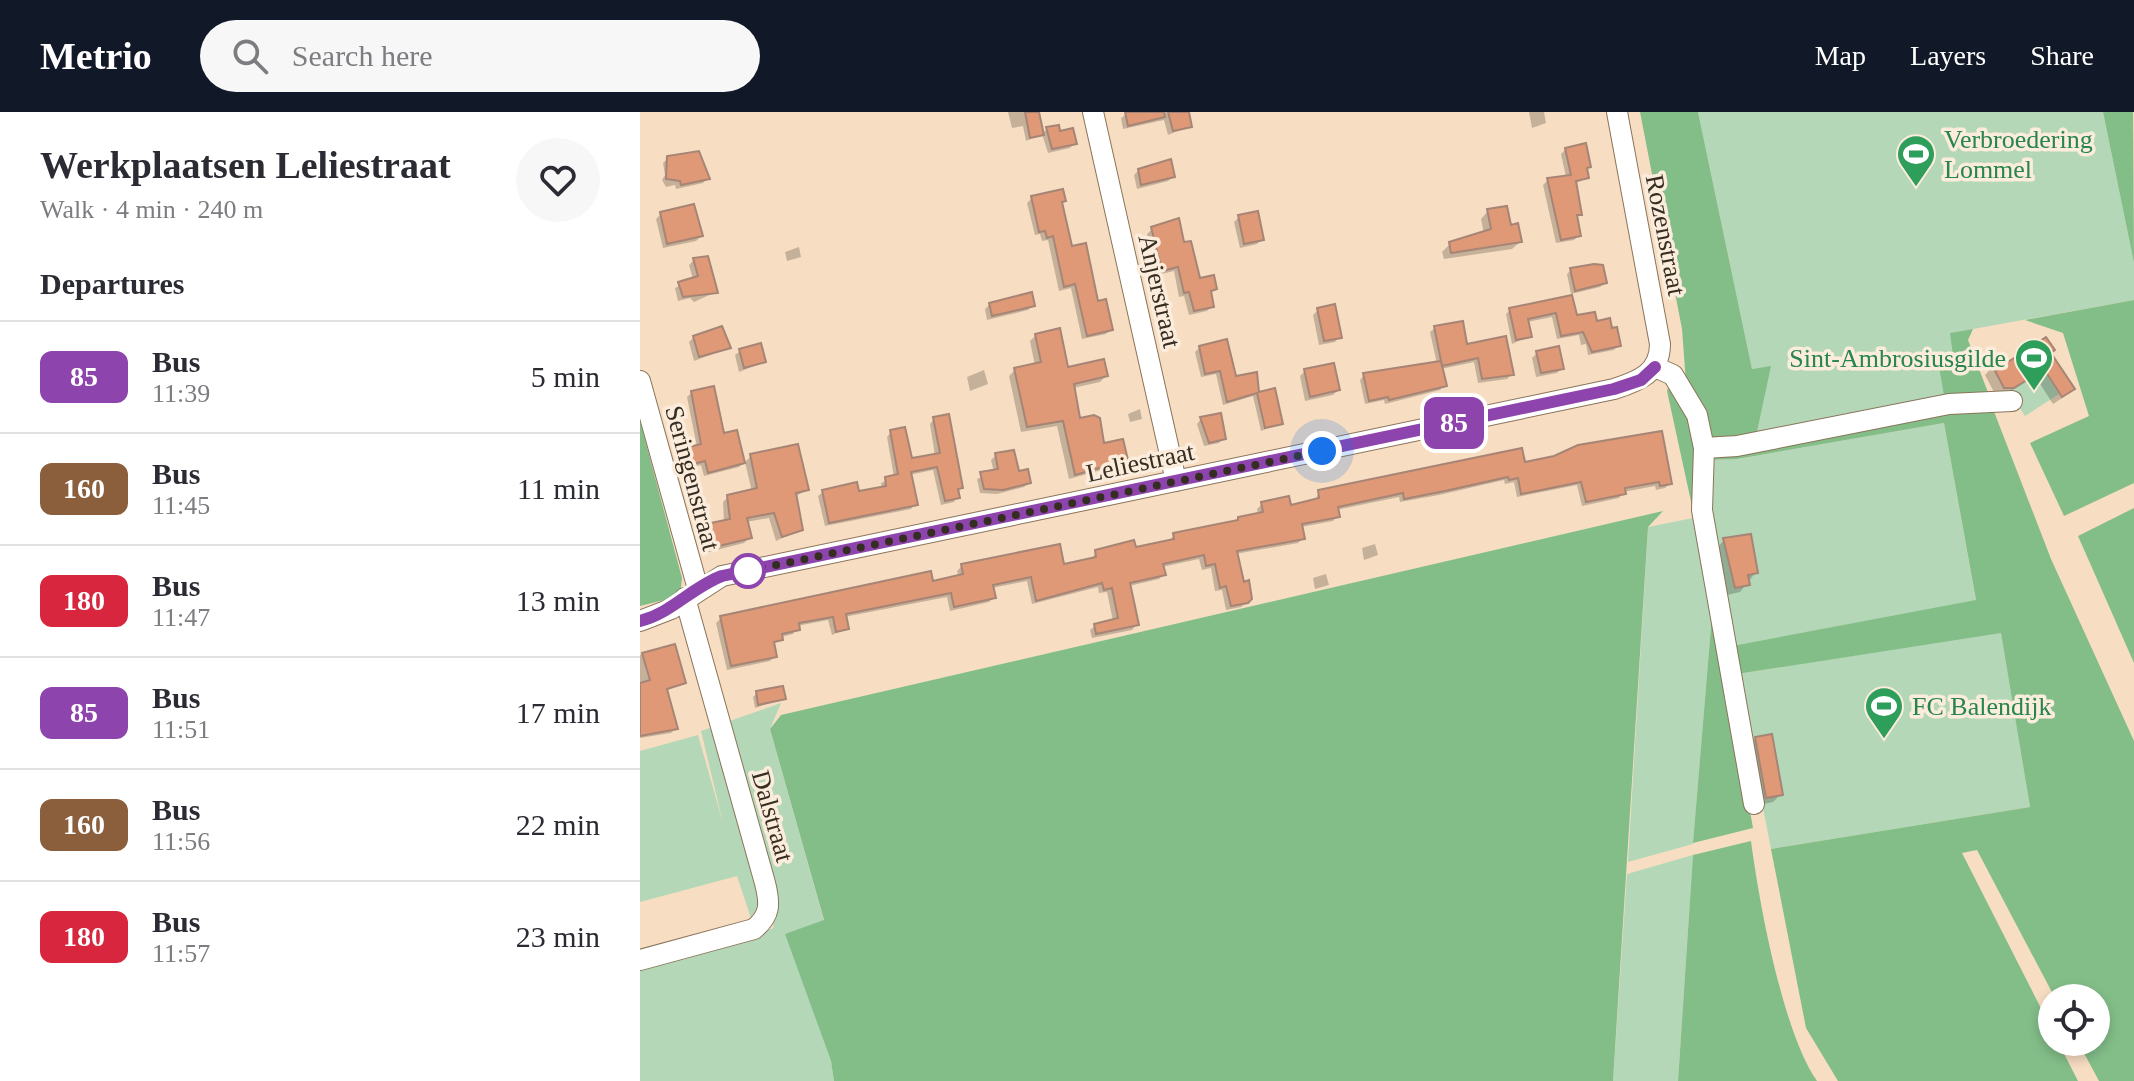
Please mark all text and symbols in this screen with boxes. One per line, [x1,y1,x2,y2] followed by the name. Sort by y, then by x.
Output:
[200,20,760,92] search box
[228,34,272,78] icon: search
[40,35,152,77] text: Metrio
[292,39,433,72] text: Search here
[1815,40,1866,71] text: Map
[1910,40,1986,71] text: Layers
[2030,40,2094,71] text: Share
[1944,125,2093,184] place label: Verbroedering Lommel
[1895,133,1937,188] sports icon: Verbroedering Lommel
[516,138,600,222] button: heart
[40,144,451,186] text: Werkplaatsen Leliestraat
[1640,172,1692,299] street label: Rozenstraat
[40,195,263,224] text: Walk · 4 min · 240 m
[1132,232,1187,351] street label: Anjerstraat
[40,267,184,300] text: Departures
[2013,337,2055,392] sports icon: Sint-Ambrosiusgilde
[1789,344,2006,373] place label: Sint-Ambrosiusgilde
[152,345,200,378] text: Bus
[531,360,600,393] text: 5 min
[70,361,98,392] text: 85
[152,379,210,408] text: 11:39
[1418,397,1490,449] line badge: 85
[659,403,726,554] street label: Seringenstraat
[1440,407,1468,438] text: 85
[1302,431,1342,471] your location
[1083,437,1198,488] street label: Leliestraat
[152,457,200,490] text: Bus
[517,472,600,505] text: 11 min
[63,473,105,504] text: 160
[152,491,210,520] text: 11:45
[731,554,765,588] unlabelled marker
[152,569,200,602] text: Bus
[516,584,600,617] text: 13 min
[63,585,105,616] text: 180
[152,603,210,632] text: 11:47
[152,681,200,714] text: Bus
[1863,685,1905,740] sports icon: FC Balendijk
[1912,692,2051,721] place label: FC Balendijk
[516,696,600,729] text: 17 min
[70,697,98,728] text: 85
[152,715,210,744] text: 11:51
[746,767,800,866] street label: Dalstraat
[152,793,200,826] text: Bus
[516,808,600,841] text: 22 min
[63,809,105,840] text: 160
[152,827,210,856] text: 11:56
[152,905,200,938] text: Bus
[516,920,600,953] text: 23 min
[63,921,105,952] text: 180
[152,939,210,968] text: 11:57
[2038,984,2110,1056] map controls
[2038,984,2110,1056] button: locate

